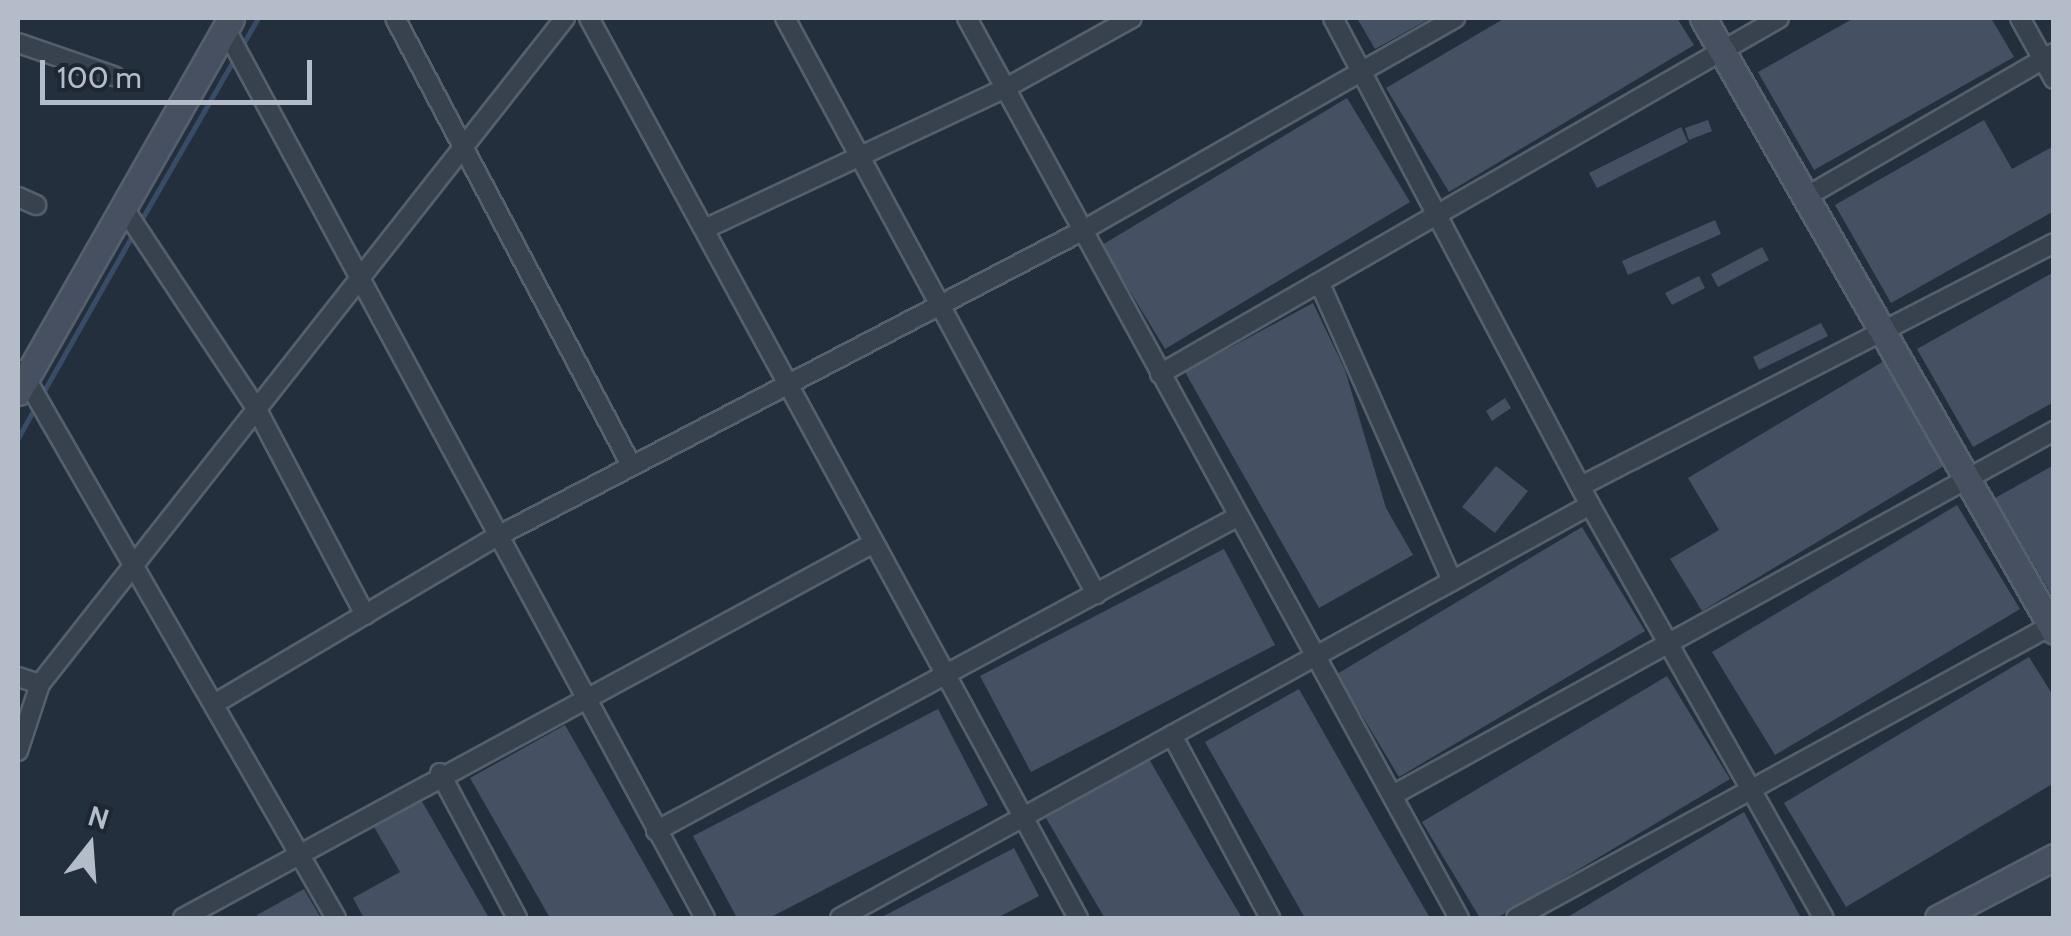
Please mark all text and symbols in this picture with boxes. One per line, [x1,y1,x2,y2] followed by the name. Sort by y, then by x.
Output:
[45,40,318,102] scale bar
[57,59,142,96] text: 100 m
[40,796,140,896] north arrow
[84,798,113,836] text: N

